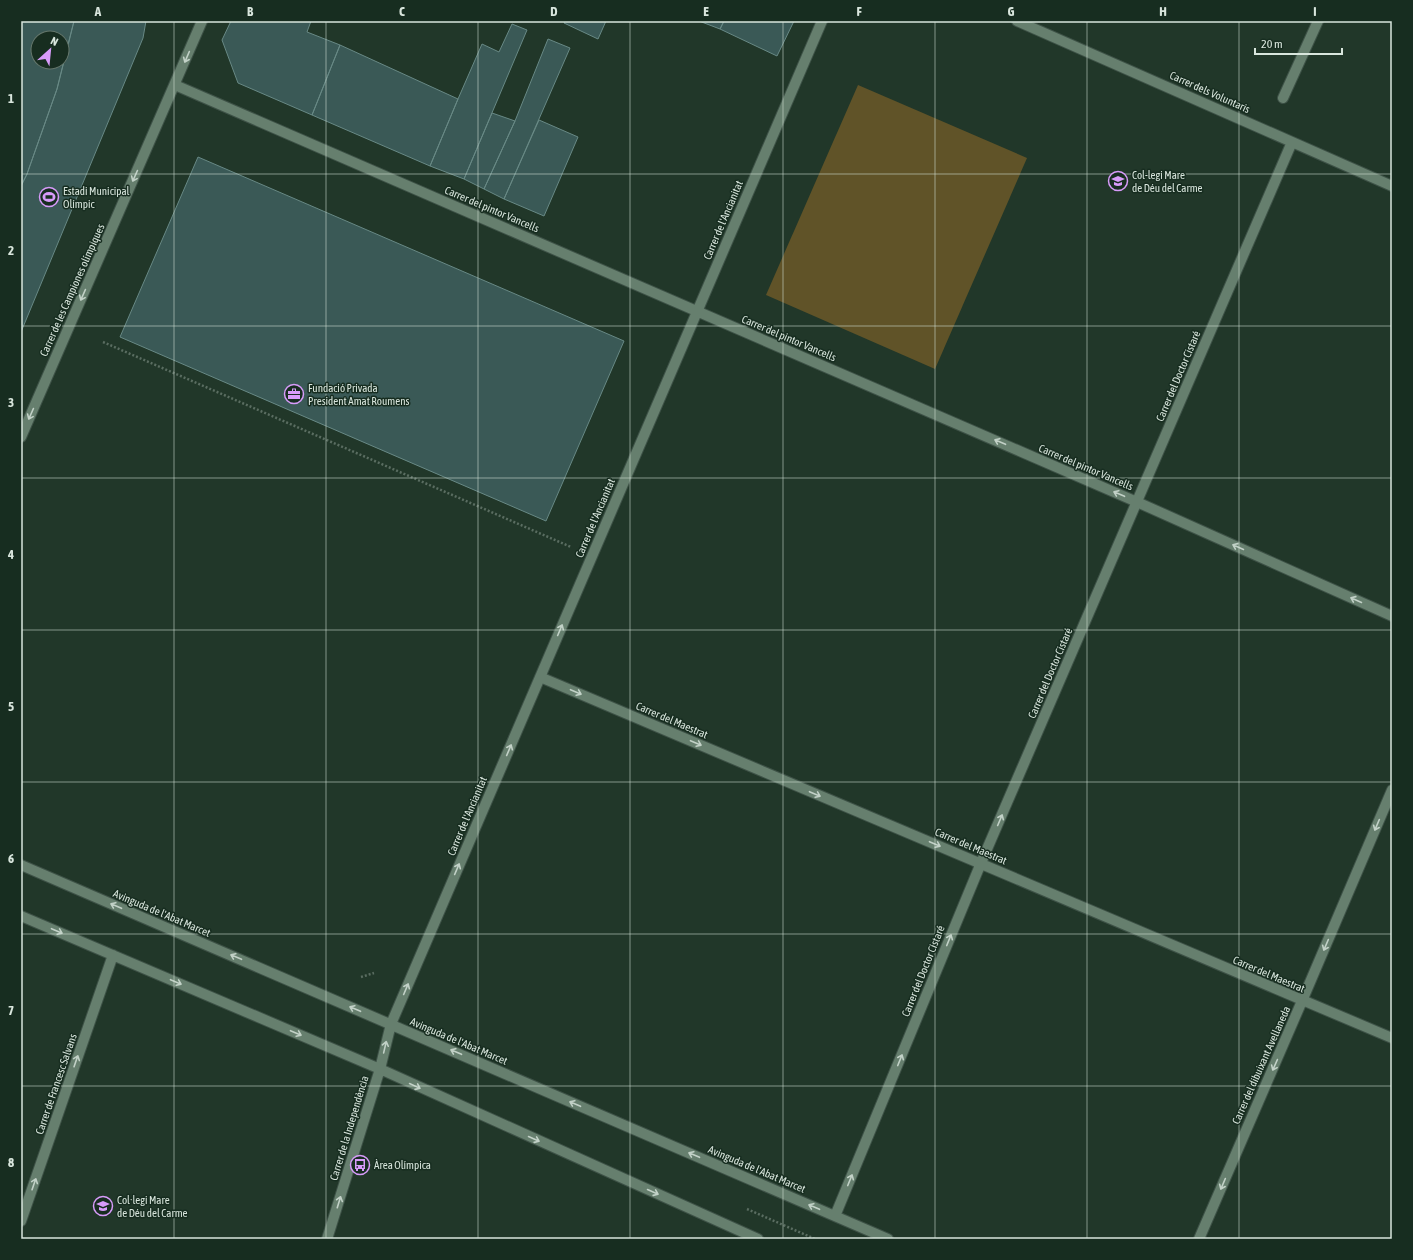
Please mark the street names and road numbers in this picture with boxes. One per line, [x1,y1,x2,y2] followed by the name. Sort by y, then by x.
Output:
[1168,69,1252,115] street label: Carrer dels Voluntaris
[701,179,745,261] street label: Carrer de l'Ancianitat
[443,184,541,234] street label: Carrer del pintor Vancells
[37,222,107,358] street label: Carrer de les Campiones olímpiques
[740,313,838,363] street label: Carrer del pintor Vancells
[1153,329,1203,423] street label: Carrer del Doctor Cistaré
[1037,442,1135,492] street label: Carrer del pintor Vancells
[573,477,617,559] street label: Carrer de l'Ancianitat
[1025,626,1075,720] street label: Carrer del Doctor Cistaré
[634,699,710,741] street label: Carrer del Maestrat
[445,775,489,857] street label: Carrer de l'Ancianitat
[933,825,1009,867] street label: Carrer del Maestrat
[112,887,212,939] street label: Avinguda de l'Abat Marcet
[899,924,947,1018] street label: Carrer del Doctor Cistaré
[1231,953,1307,995] street label: Carrer del Maestrat
[1230,1004,1292,1126] street label: Carrer del dibuixant Avellaneda
[409,1015,509,1067] street label: Avinguda de l'Abat Marcet
[33,1032,79,1136] street label: Carrer de Francesc Salvans
[327,1074,371,1182] street label: Carrer de la Independència
[707,1143,807,1195] street label: Avinguda de l'Abat Marcet

